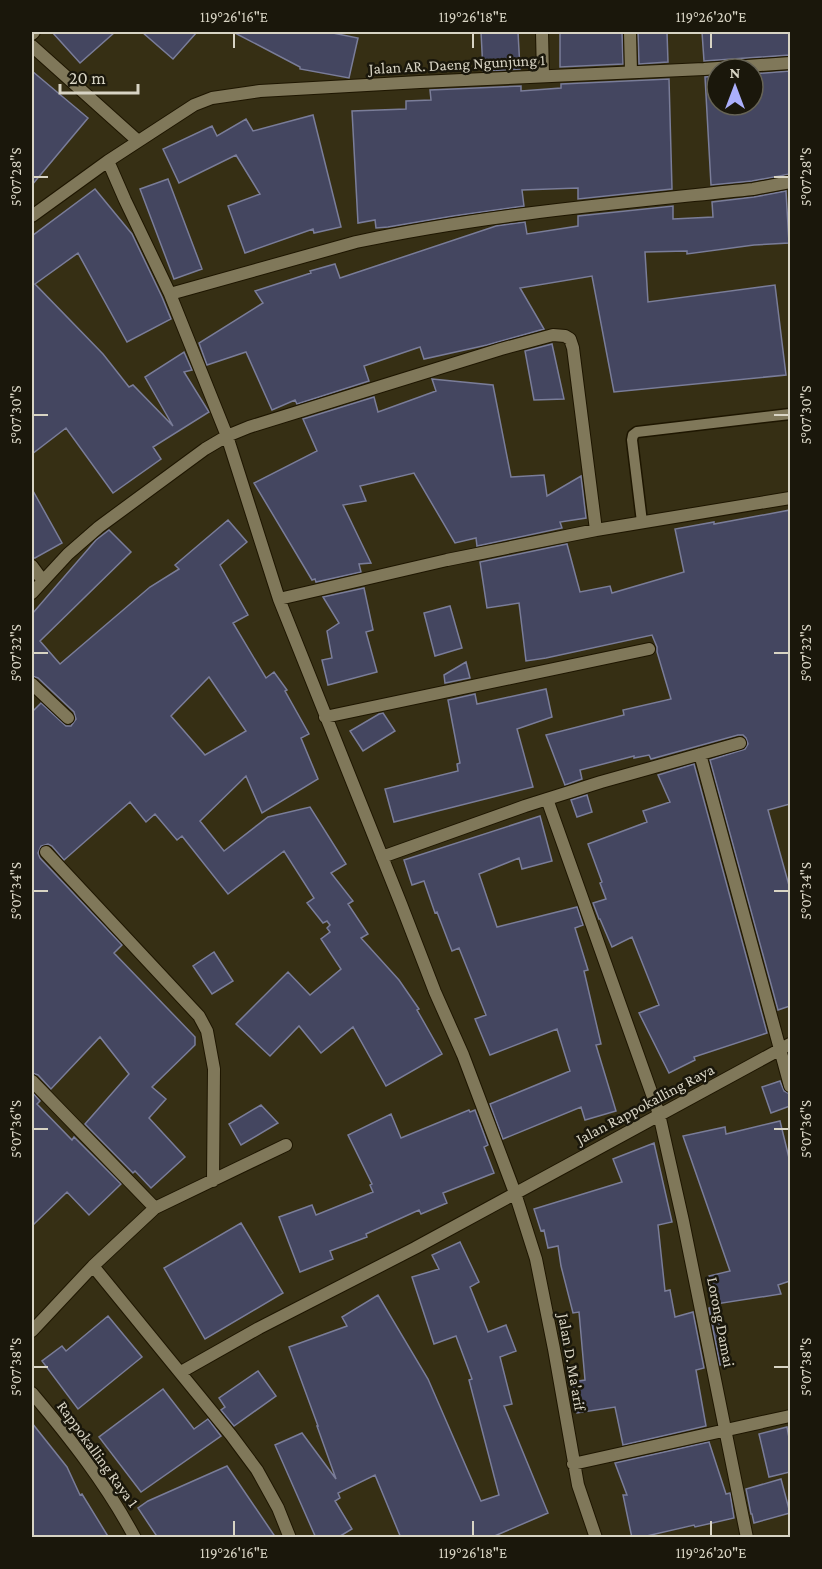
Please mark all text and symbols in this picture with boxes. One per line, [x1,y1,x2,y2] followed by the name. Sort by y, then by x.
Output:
[200,9,268,25] text: 119°26'16"E
[439,9,507,25] text: 119°26'18"E
[676,9,746,25] text: 119°26'20"E
[366,51,546,78] street label: Jalan AR. Daeng Ngunjung 1
[60,57,138,95] scale bar
[705,57,765,117] north arrow
[730,64,741,81] text: N
[69,68,106,88] text: 20 m
[8,148,24,207] text: 5°07'28"S
[798,148,814,207] text: 5°07'28"S
[8,386,24,445] text: 5°07'30"S
[798,386,814,445] text: 5°07'30"S
[8,624,24,682] text: 5°07'32"S
[798,624,814,682] text: 5°07'32"S
[8,862,24,920] text: 5°07'34"S
[798,862,814,920] text: 5°07'34"S
[571,1060,718,1149] street label: Jalan Rappokalling Raya
[8,1100,24,1158] text: 5°07'36"S
[798,1100,814,1158] text: 5°07'36"S
[703,1276,738,1368] street label: Lorong Damai
[554,1310,589,1413] street label: Jalan D. Ma'arif
[8,1338,24,1396] text: 5°07'38"S
[798,1338,814,1396] text: 5°07'38"S
[53,1398,142,1511] street label: Rappokalling Raya 1
[200,1545,268,1561] text: 119°26'16"E
[439,1545,507,1561] text: 119°26'18"E
[676,1545,746,1561] text: 119°26'20"E

